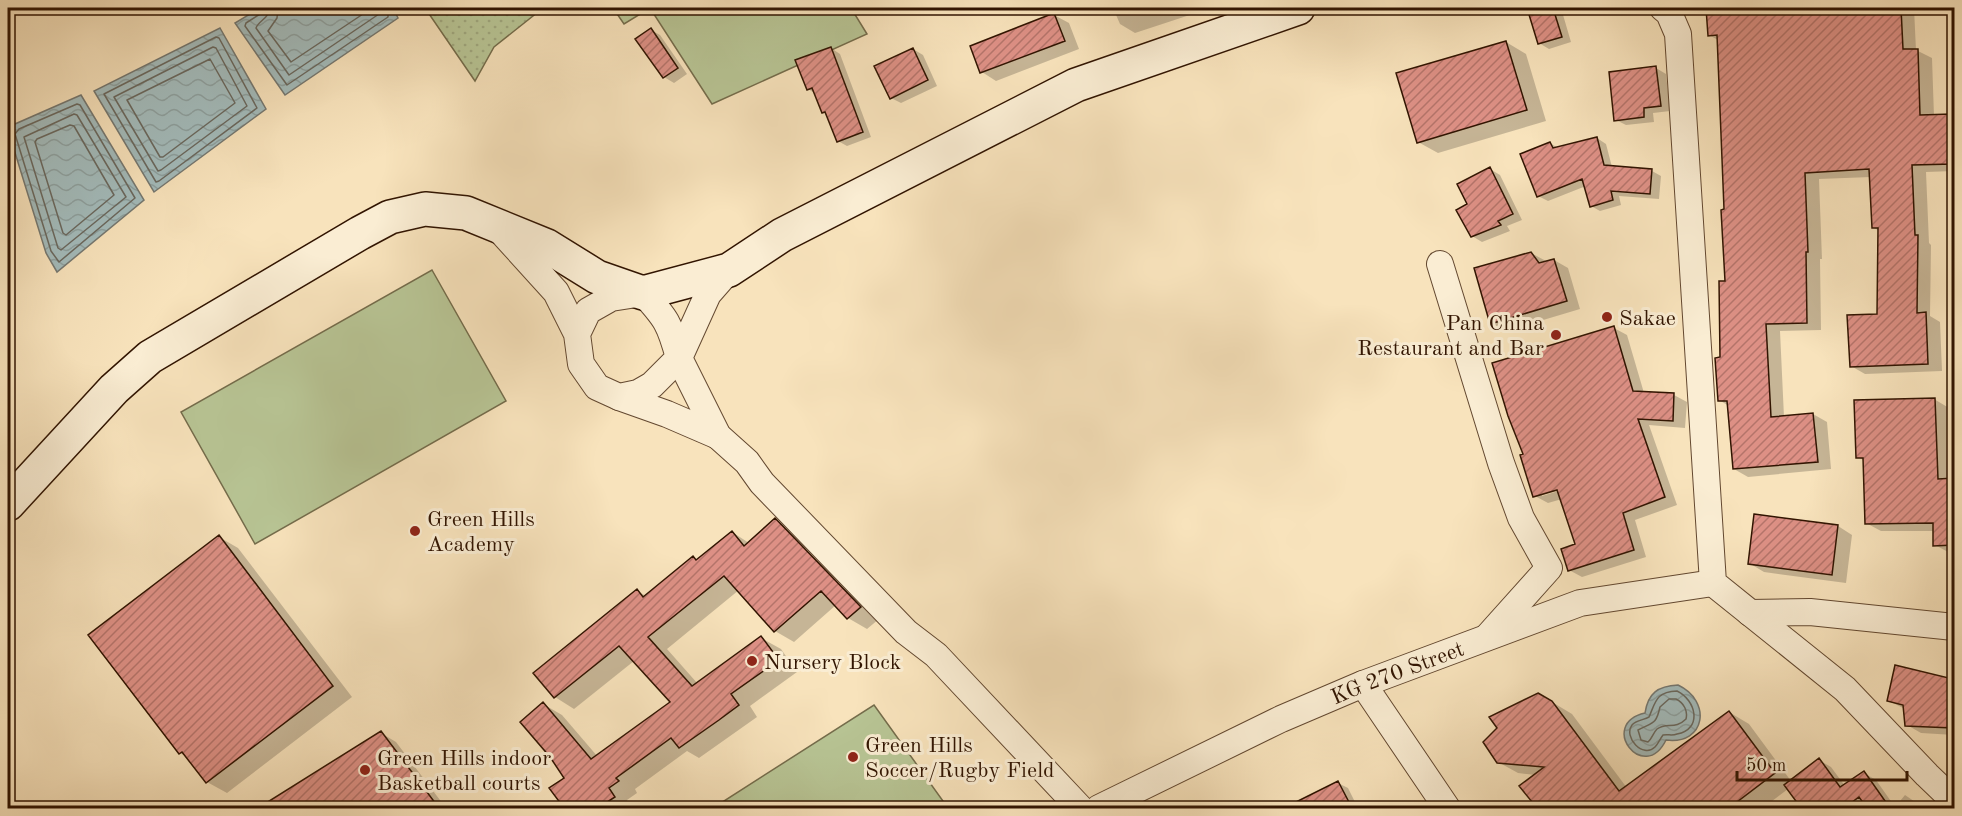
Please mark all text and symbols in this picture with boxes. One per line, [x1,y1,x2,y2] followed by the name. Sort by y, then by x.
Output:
[1619,308,1676,330] place label: Sakae
[1600,310,1614,324] marker: Sakae
[1357,313,1544,360] place label: Pan China Restaurant and Bar
[1549,328,1563,342] marker: Pan China Restaurant and Bar
[427,509,535,556] place label: Green Hills Academy
[408,524,422,538] marker: Green Hills Academy
[1328,638,1467,709] street label: KG 270 Street
[764,652,901,674] place label: Nursery Block
[745,654,759,668] marker: Nursery Block
[865,735,1055,782] place label: Green Hills Soccer/Rugby Field
[1737,744,1906,782] scale bar
[377,748,551,795] place label: Green Hills indoor Basketball courts
[846,750,860,764] marker: Green Hills Soccer/Rugby Field
[1746,757,1786,775] text: 50 m
[358,763,372,777] marker: Green Hills indoor Basketball courts

